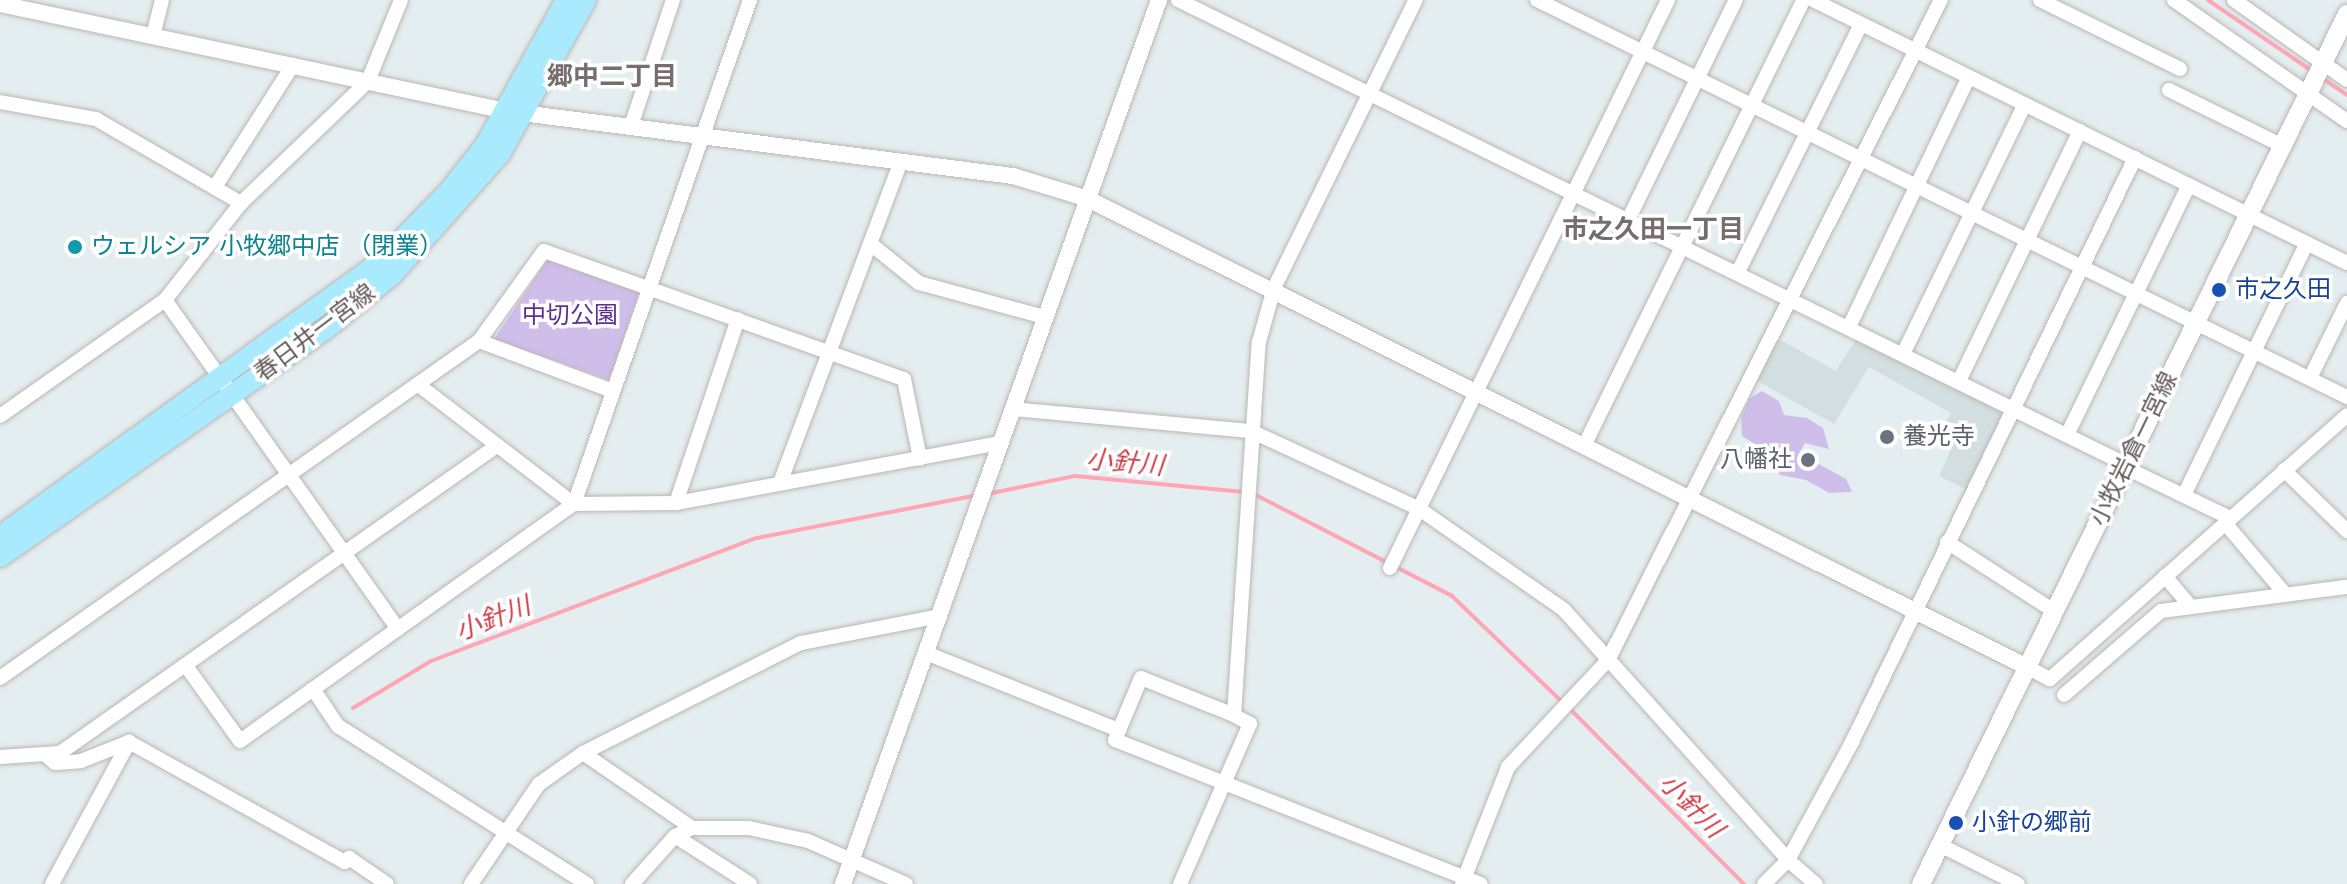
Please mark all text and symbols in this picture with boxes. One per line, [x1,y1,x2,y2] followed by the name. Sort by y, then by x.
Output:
[547,61,677,93] district label: 郷中二丁目
[1562,214,1744,246] district label: 市之久田一丁目
[91,233,443,261] place label: ウェルシア 小牧郷中店 （閉業）
[66,238,84,256] marker: ウェルシア 小牧郷中店 （閉業）
[2235,276,2331,304] place label: 市之久田
[249,278,381,388] street label: 春日井一宮線
[2210,281,2228,299] marker: 市之久田
[522,302,618,330] park label: 中切公園
[2084,367,2184,531] street label: 小牧岩倉一宮線
[1903,423,1975,451] place label: 養光寺
[1878,428,1896,446] marker: 養光寺
[1085,444,1165,482] water label: 小針川
[1720,446,1792,474] place label: 八幡社
[1799,451,1817,469] marker: 八幡社
[451,590,535,648] water label: 小針川
[1652,767,1730,845] water label: 小針川
[1972,809,2092,837] place label: 小針の郷前
[1947,814,1965,832] marker: 小針の郷前

